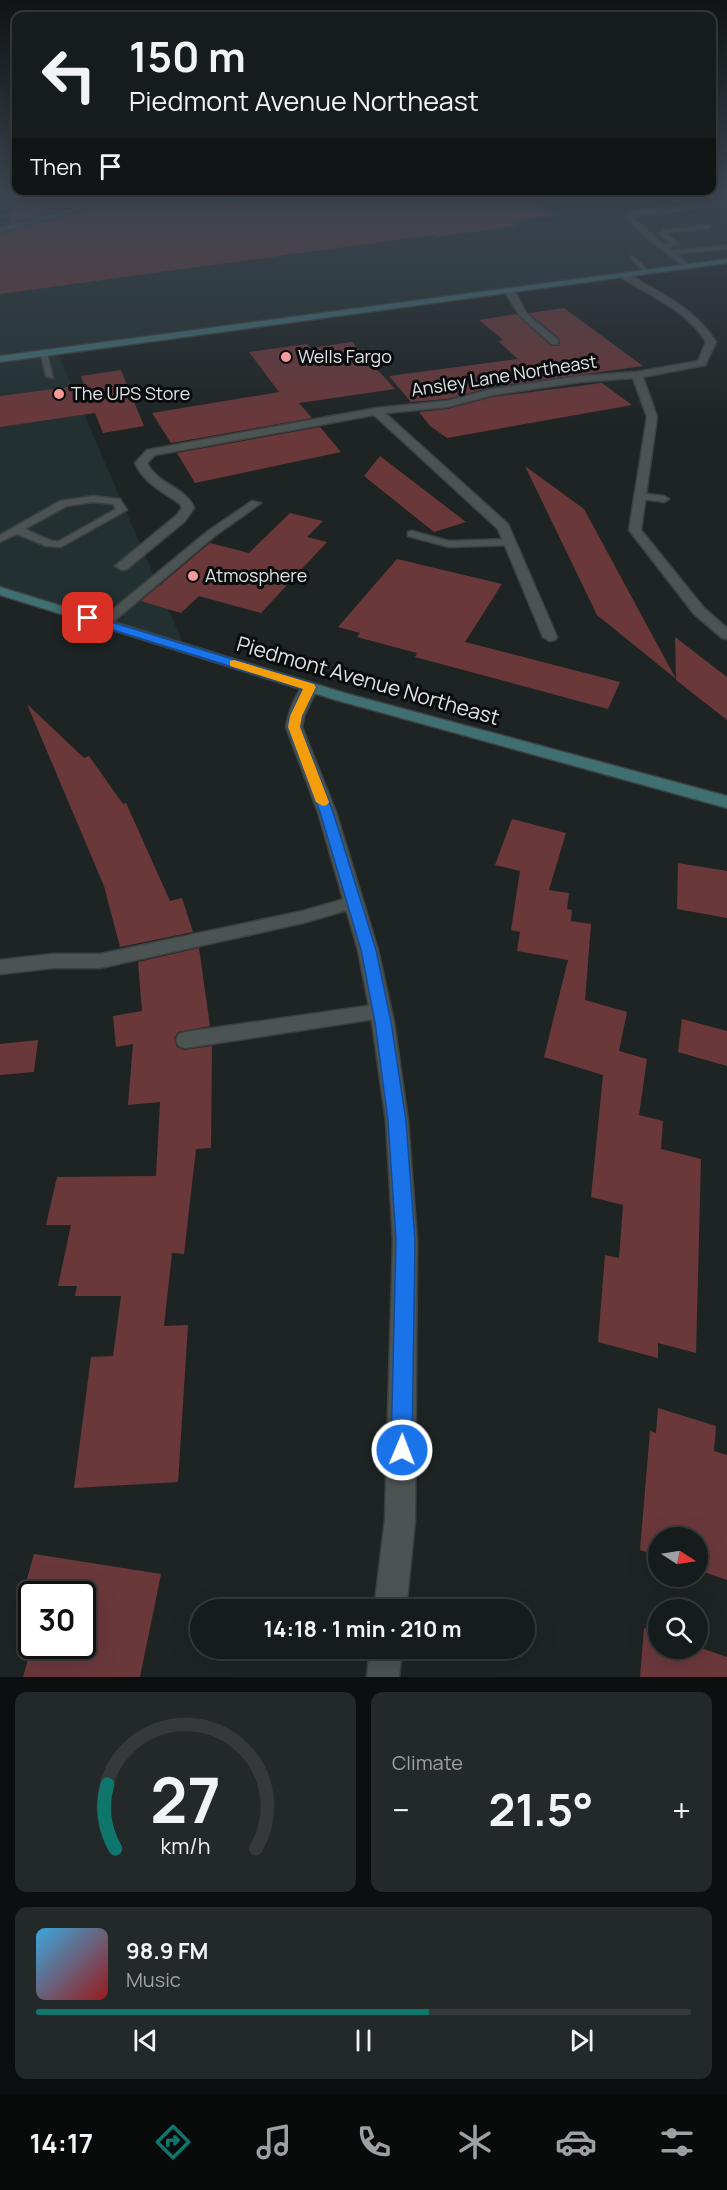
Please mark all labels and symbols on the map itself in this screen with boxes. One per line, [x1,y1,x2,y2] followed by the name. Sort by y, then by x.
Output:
[298,344,392,368] place label: Wells Fargo
[409,348,598,402] street label: Ansley Lane Northeast
[279,350,293,364] marker: Wells Fargo
[71,381,190,405] place label: The UPS Store
[52,387,66,401] marker: The UPS Store
[205,563,307,587] place label: Atmosphere
[186,569,200,583] marker: Atmosphere
[62,592,113,643] pin
[234,629,503,731] street label: Piedmont Avenue Northeast
[370,1418,434,1482] position arrow
[648,1527,708,1587] north arrow
[18,1581,96,1659] speed limit sign: 30

